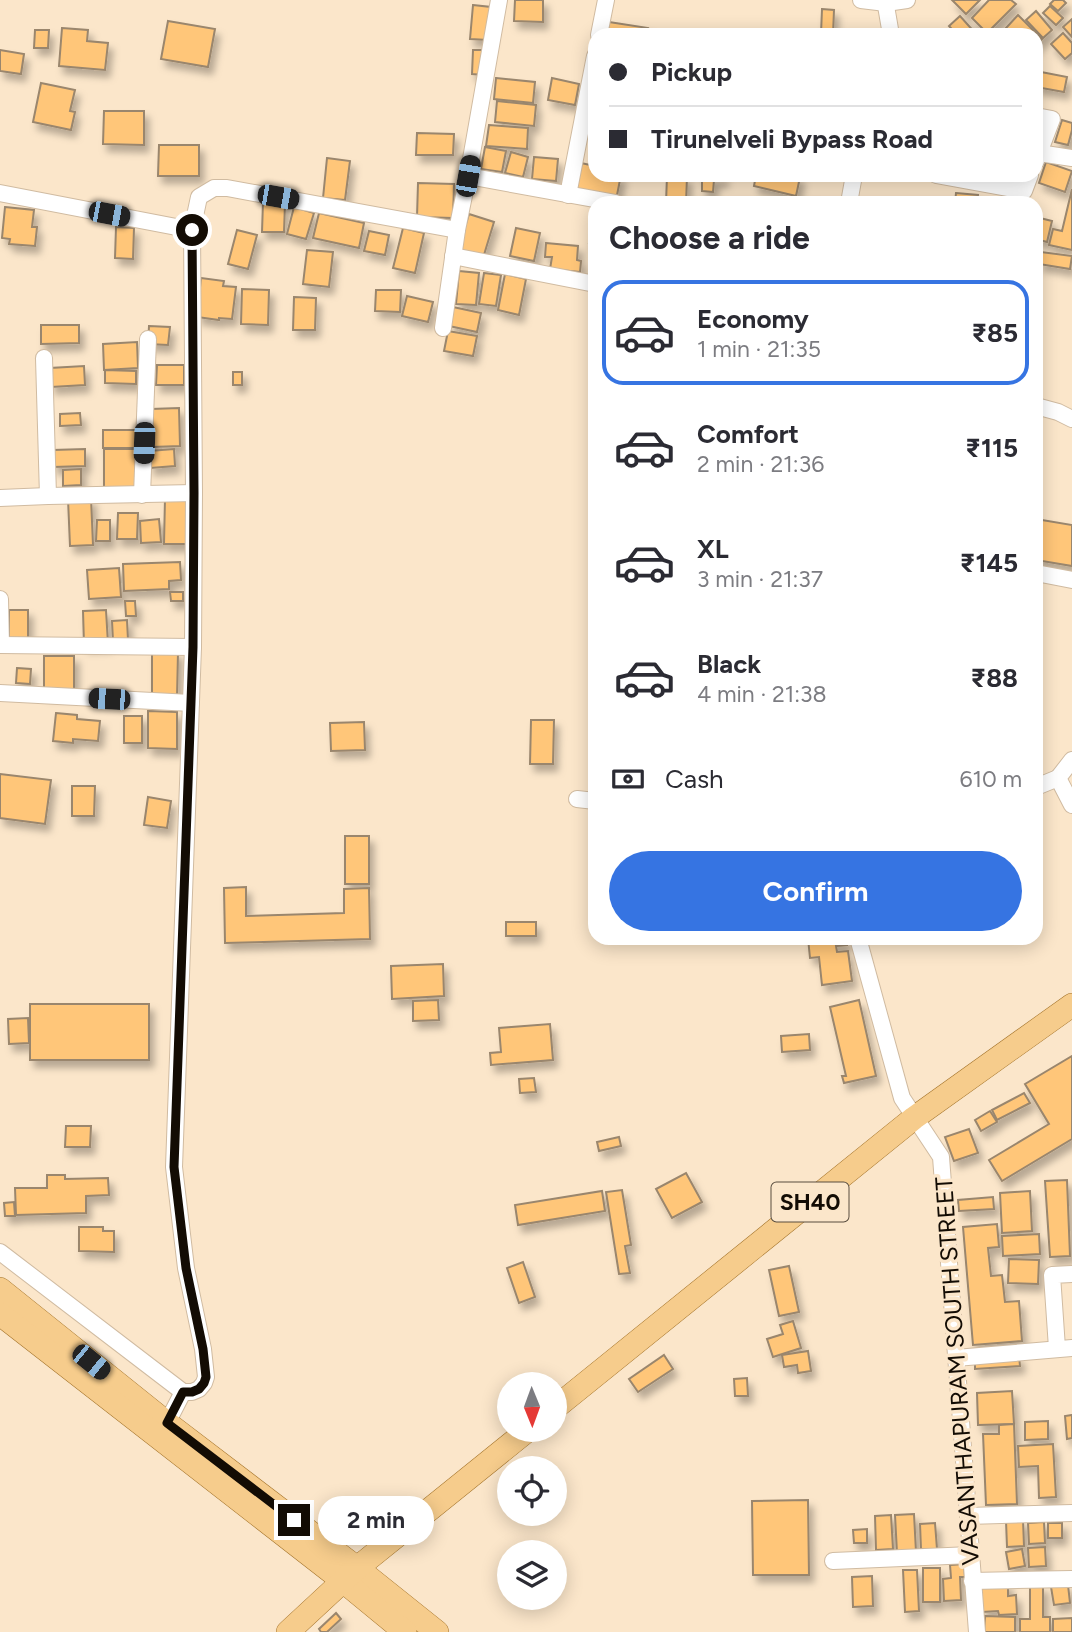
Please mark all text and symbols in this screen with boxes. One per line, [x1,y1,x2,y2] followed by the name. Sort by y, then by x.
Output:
[651,56,732,88] text: Pickup
[651,123,933,155] text: Tirunelveli Bypass Road
[455,153,482,199] car
[256,183,301,211] car
[87,200,132,228] car
[176,214,208,246] route start
[609,219,810,257] text: Choose a ride
[613,301,676,364] icon: car
[697,303,809,335] text: Economy
[971,317,1018,349] text: ₹85
[697,335,821,363] text: 1 min · 21:35
[613,416,676,479] icon: car
[697,418,799,450] text: Comfort
[133,422,156,464] car
[965,432,1018,464] text: ₹115
[697,450,824,478] text: 2 min · 21:36
[613,531,676,594] icon: car
[697,533,729,565] text: XL
[960,547,1018,579] text: ₹145
[697,565,823,593] text: 3 min · 21:37
[613,646,676,709] icon: car
[697,648,761,680] text: Black
[971,662,1018,694] text: ₹88
[697,680,827,708] text: 4 min · 21:38
[88,687,131,711] car
[609,760,647,798] icon: cash
[665,763,724,795] text: Cash
[959,765,1022,793] text: 610 m
[609,851,1022,931] button: Confirm
[929,1176,985,1566] street label: VASANTHAPURAM SOUTH STREET
[772,1182,848,1222] road number: SH40
[69,1341,114,1383] car
[497,1372,567,1442] north arrow
[497,1372,567,1610] map controls
[497,1456,567,1526] button: locate
[318,1496,434,1544] callout: 2 min
[278,1504,310,1536] route end
[347,1506,405,1534] text: 2 min
[497,1540,567,1610] button: layers

